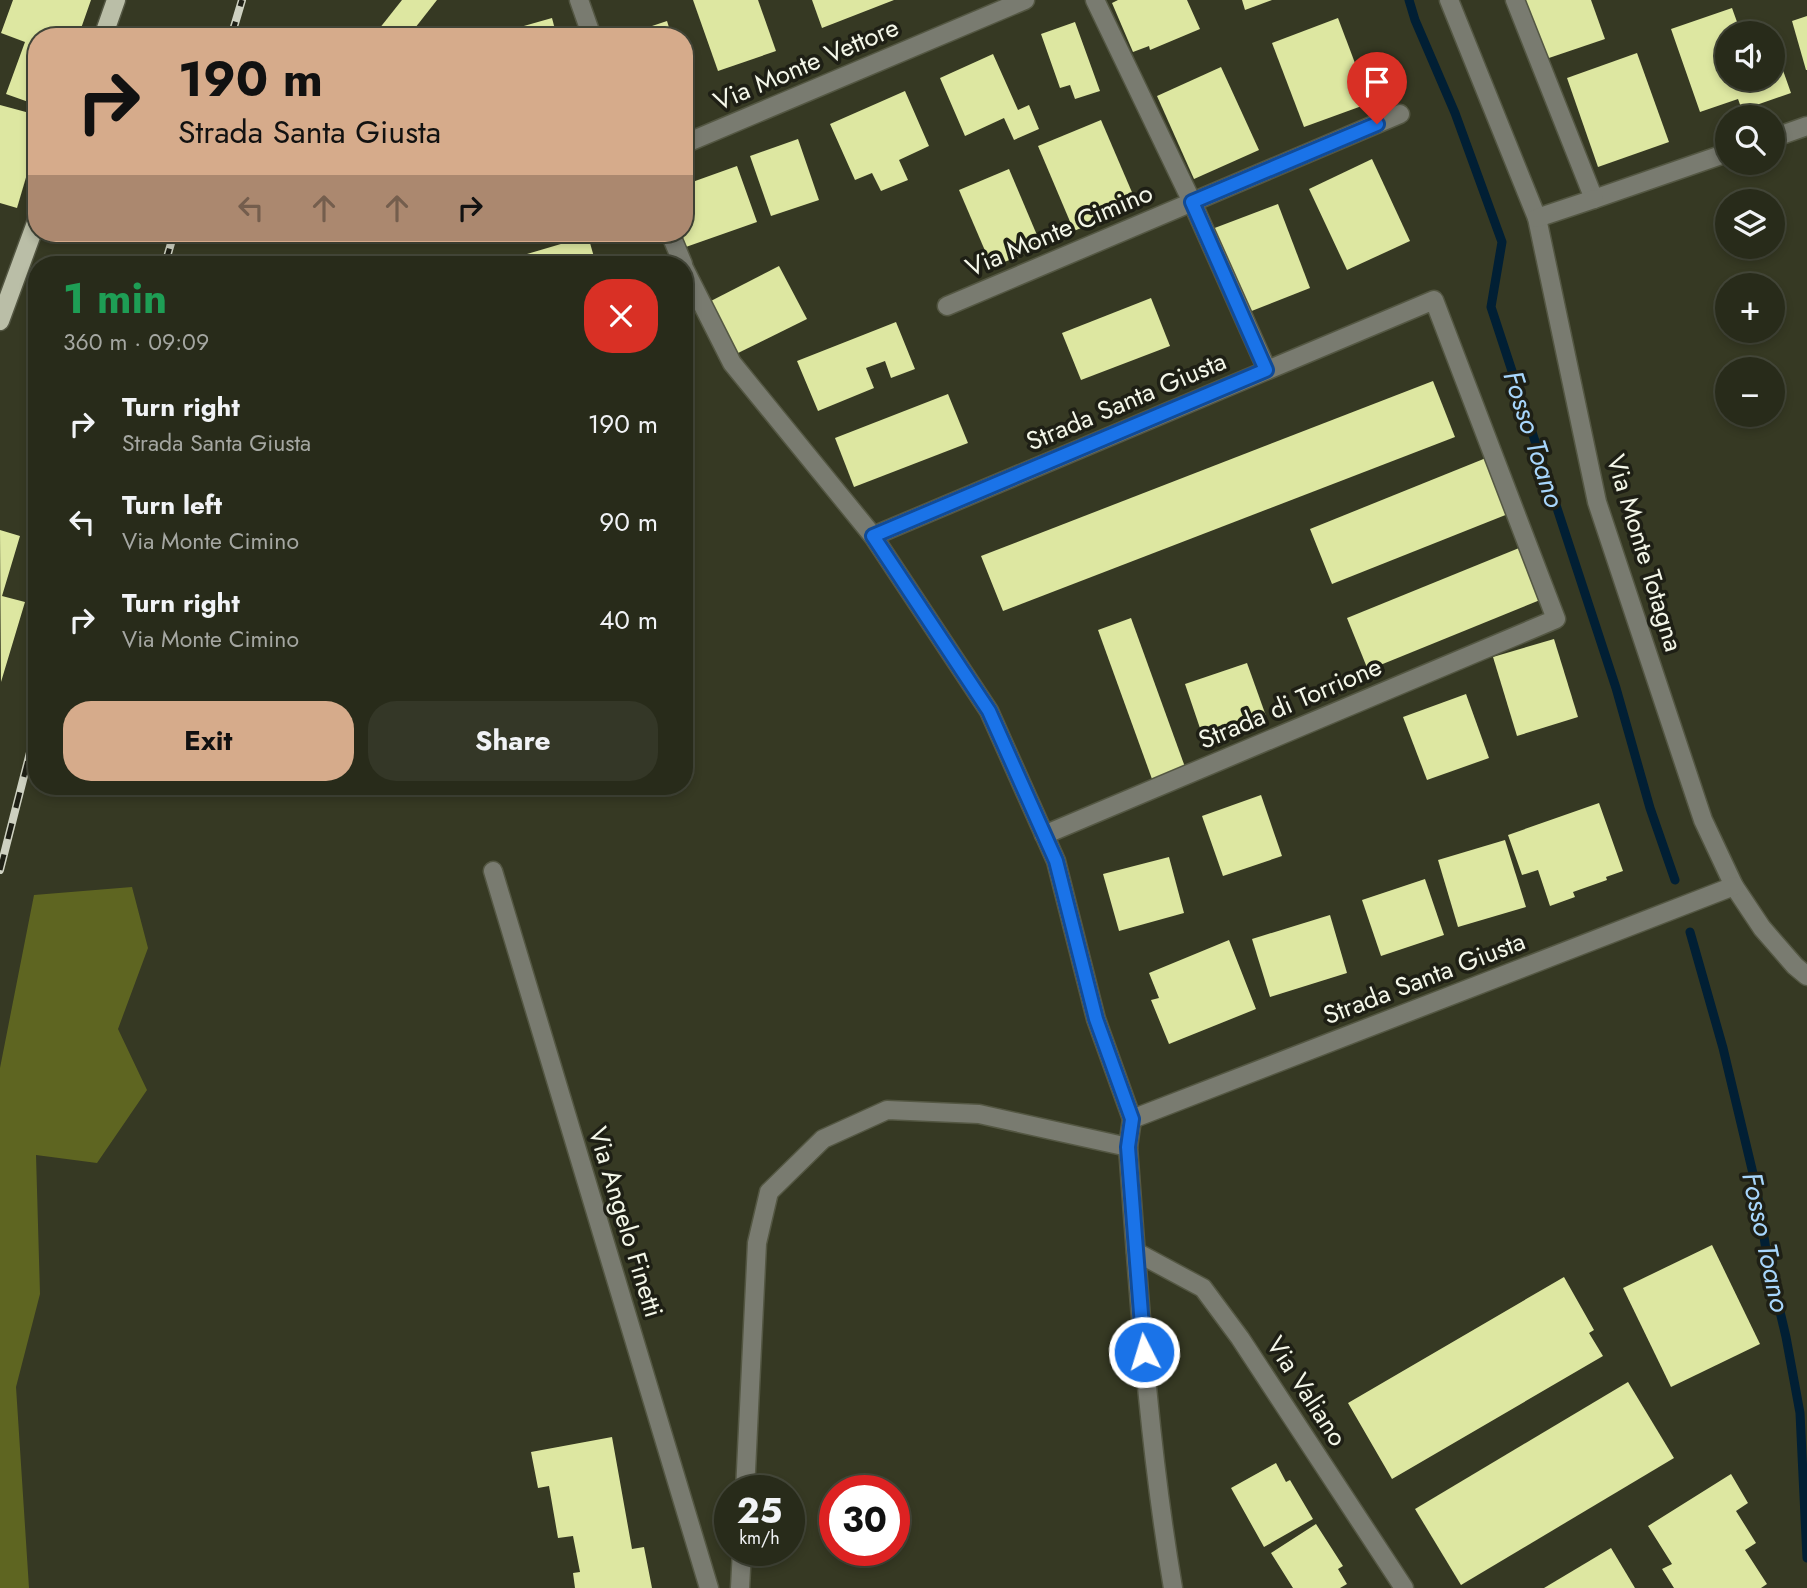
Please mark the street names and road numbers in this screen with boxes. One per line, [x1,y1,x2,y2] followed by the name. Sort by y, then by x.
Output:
[708,8,904,120] street label: Via Monte Vettore
[960,173,1158,287] street label: Via Monte Cimino
[1020,342,1232,460] street label: Strada Santa Giusta
[1597,450,1693,656] street label: Via Monte Totagna
[1192,647,1388,759] street label: Strada di Torrione
[1317,922,1531,1034] street label: Strada Santa Giusta
[579,1122,673,1322] street label: Via Angelo Finetti
[1257,1328,1357,1454] street label: Via Valiano

